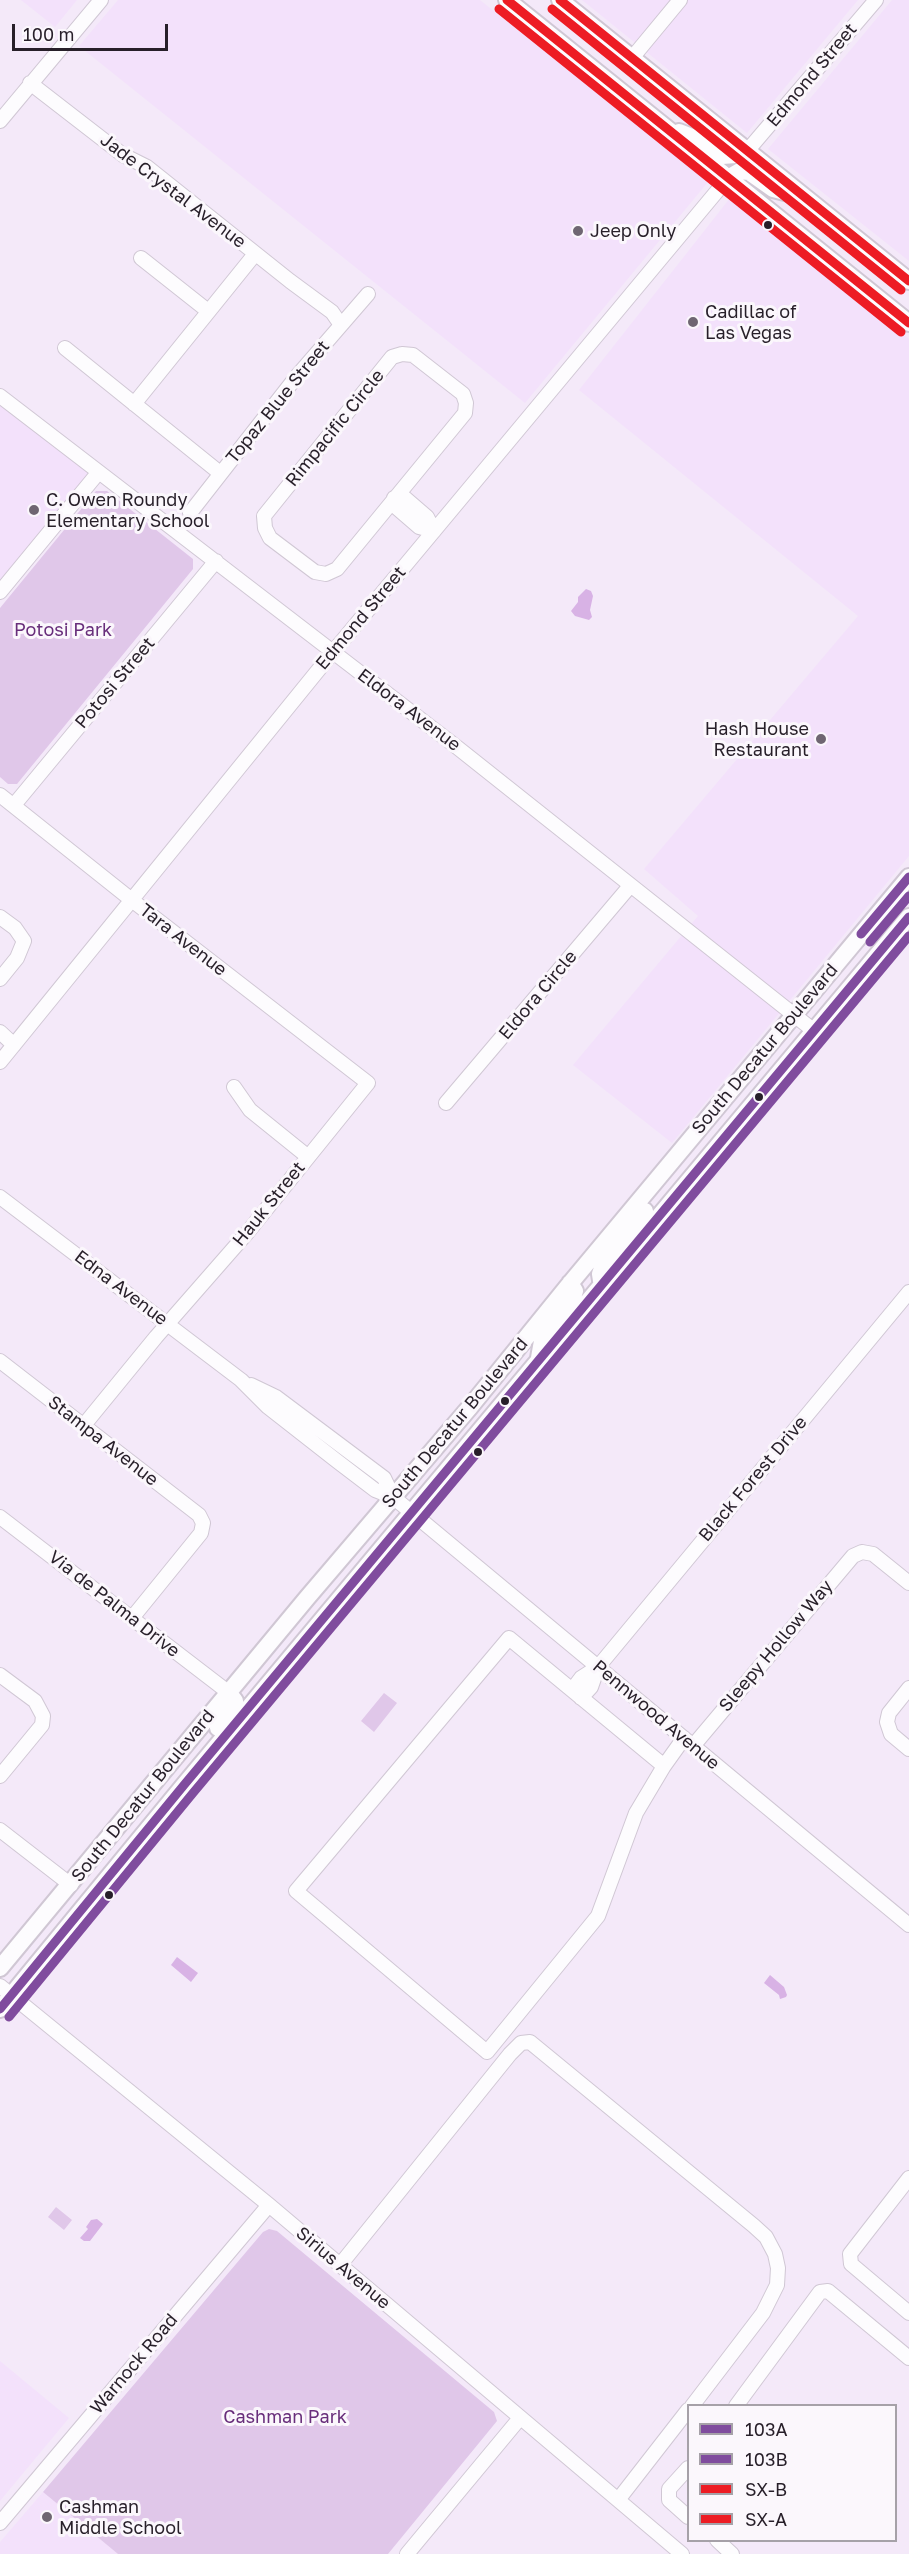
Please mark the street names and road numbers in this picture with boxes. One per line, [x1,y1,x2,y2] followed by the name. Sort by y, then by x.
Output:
[762,19,862,131] street label: Edmond Street
[96,129,250,253] street label: Jade Crystal Avenue
[222,336,334,468] street label: Topaz Blue Street
[281,365,389,491] street label: Rimpacific Circle
[311,562,411,674] street label: Edmond Street
[71,633,159,733] street label: Potosi Street
[353,664,465,756] street label: Eldora Avenue
[135,899,231,981] street label: Tara Avenue
[494,946,582,1044] street label: Eldora Circle
[687,960,843,1138] street label: South Decatur Boulevard
[228,1157,310,1251] street label: Hauk Street
[70,1246,172,1330] street label: Edna Avenue
[377,1334,533,1512] street label: South Decatur Boulevard
[44,1391,162,1491] street label: Stampa Avenue
[694,1412,812,1546] street label: Black Forest Drive
[44,1546,184,1662] street label: Via de Palma Drive
[715,1576,837,1716] street label: Sleepy Hollow Way
[588,1656,724,1774] street label: Pennwood Avenue
[67,1705,219,1887] street label: South Decatur Boulevard
[291,2222,395,2314] street label: Sirius Avenue
[86,2309,182,2419] street label: Warnock Road

